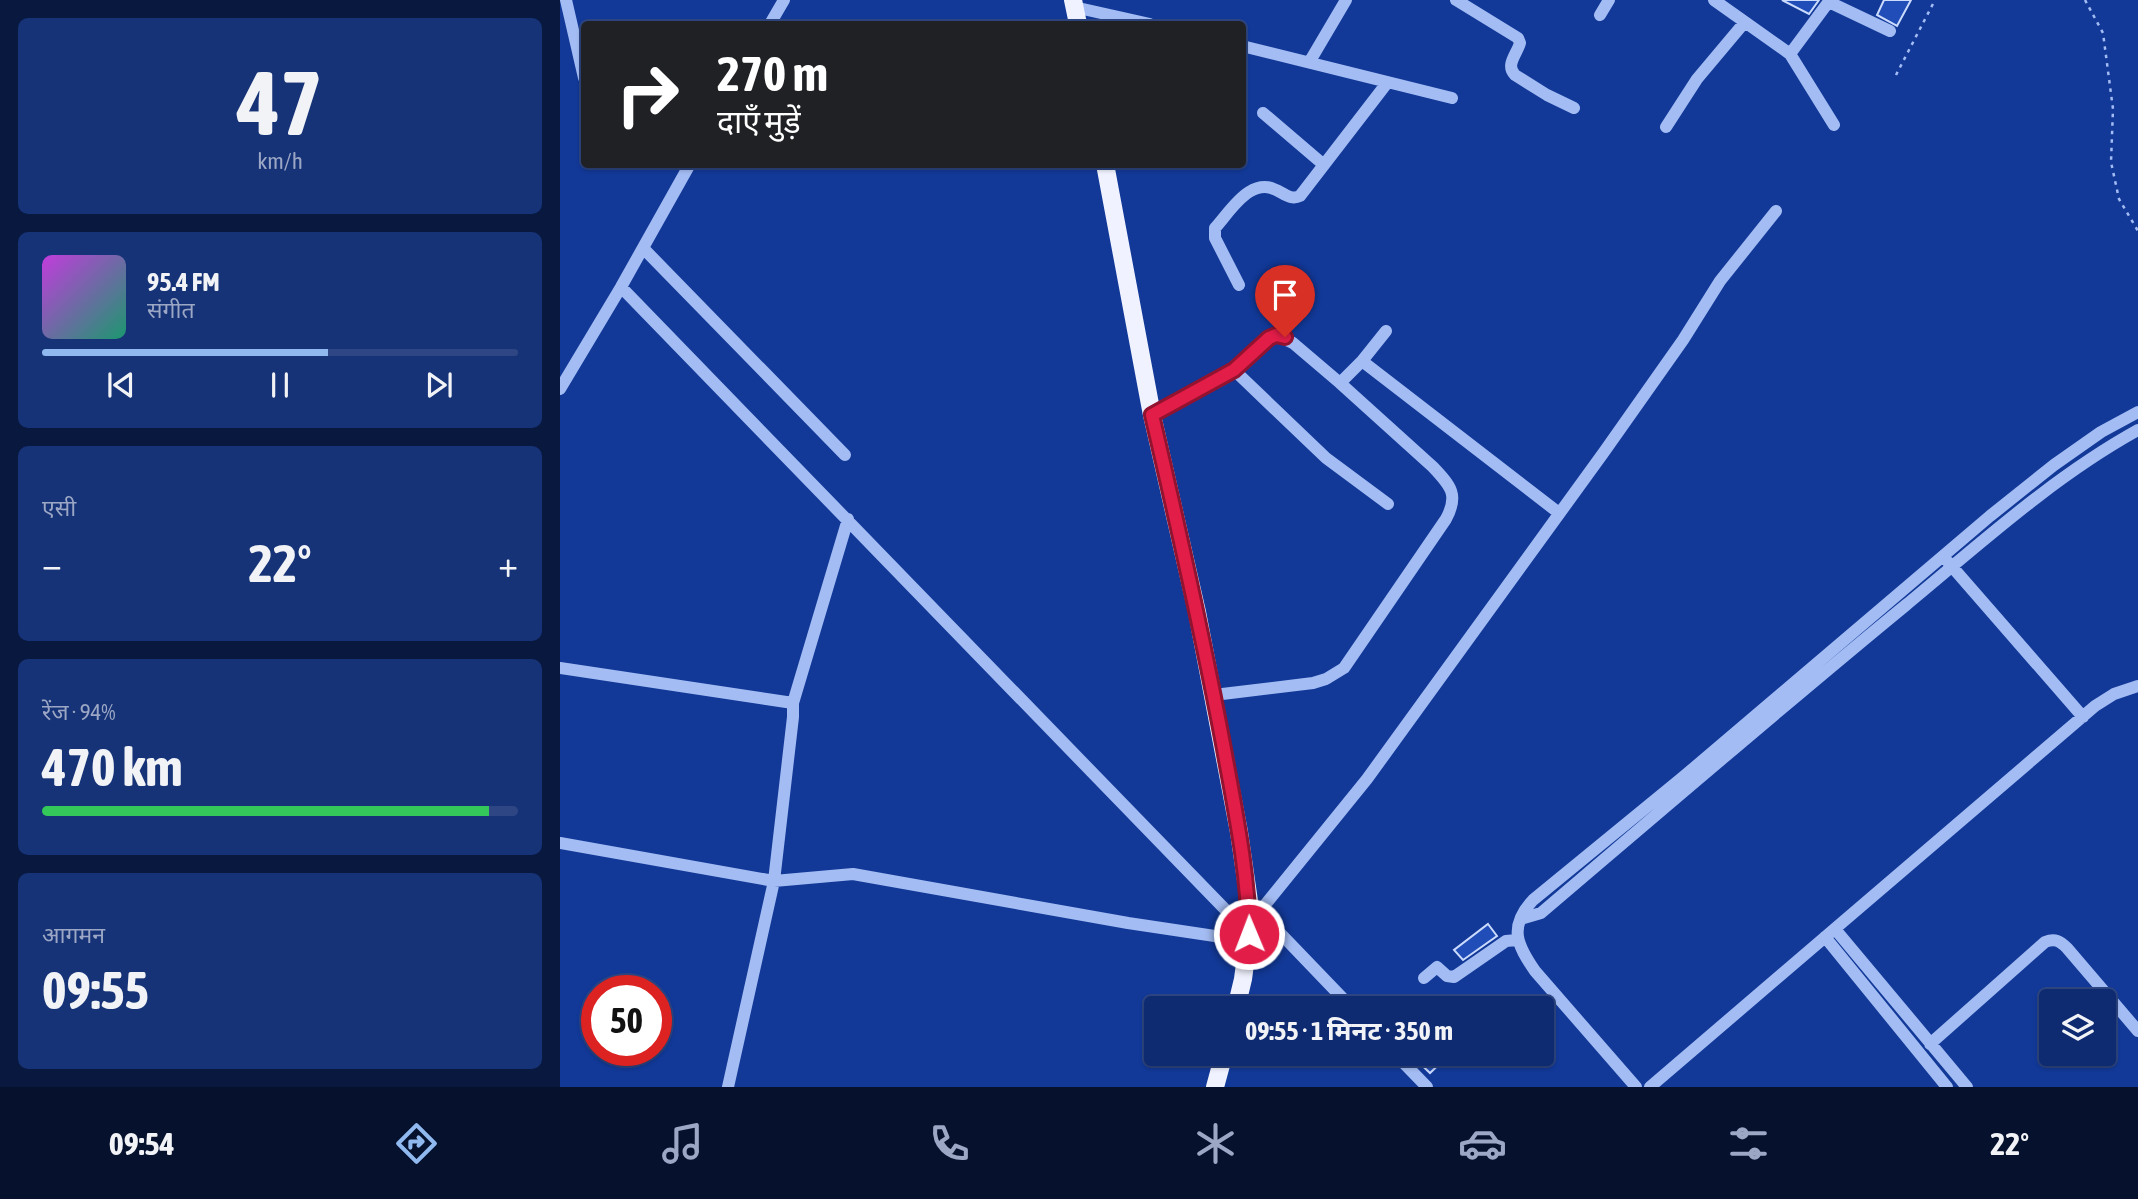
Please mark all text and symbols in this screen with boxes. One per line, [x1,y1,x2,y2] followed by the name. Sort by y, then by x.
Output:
[717,45,828,101] text: 270 m
[602,49,693,140] icon: right
[237,50,323,154] text: 47
[717,103,801,140] text: दाएँ मुड़ें
[257,148,303,174] text: km/h
[1255,265,1315,337] pin
[147,267,220,297] text: 95.4 FM
[1266,276,1304,314] icon: arrive
[147,297,195,323] text: संगीत
[102,366,140,404] icon: previous
[261,366,299,404] icon: pause
[420,366,458,404] icon: next
[42,495,76,521] text: एसी
[248,533,312,593] text: 22°
[42,542,62,585] text: −
[498,542,518,585] text: +
[42,699,116,725] text: रेंज · 94%
[42,737,183,797] text: 470 km
[1212,897,1286,971] position arrow
[42,922,105,948] text: आगमन
[42,960,149,1020] text: 09:55
[581,975,672,1066] speed limit sign: 50
[2039,989,2116,1066] map controls
[2039,989,2116,1066] button: layers
[1245,1016,1453,1046] text: 09:55 · 1 मिनट · 350 m
[392,1119,441,1168] icon: directions
[658,1119,707,1168] icon: music
[925,1119,974,1168] icon: phone
[1191,1119,1240,1168] icon: climate
[1458,1119,1507,1168] icon: car
[1724,1119,1773,1168] icon: filters
[109,1125,175,1162] text: 09:54
[1990,1125,2029,1162] text: 22°

